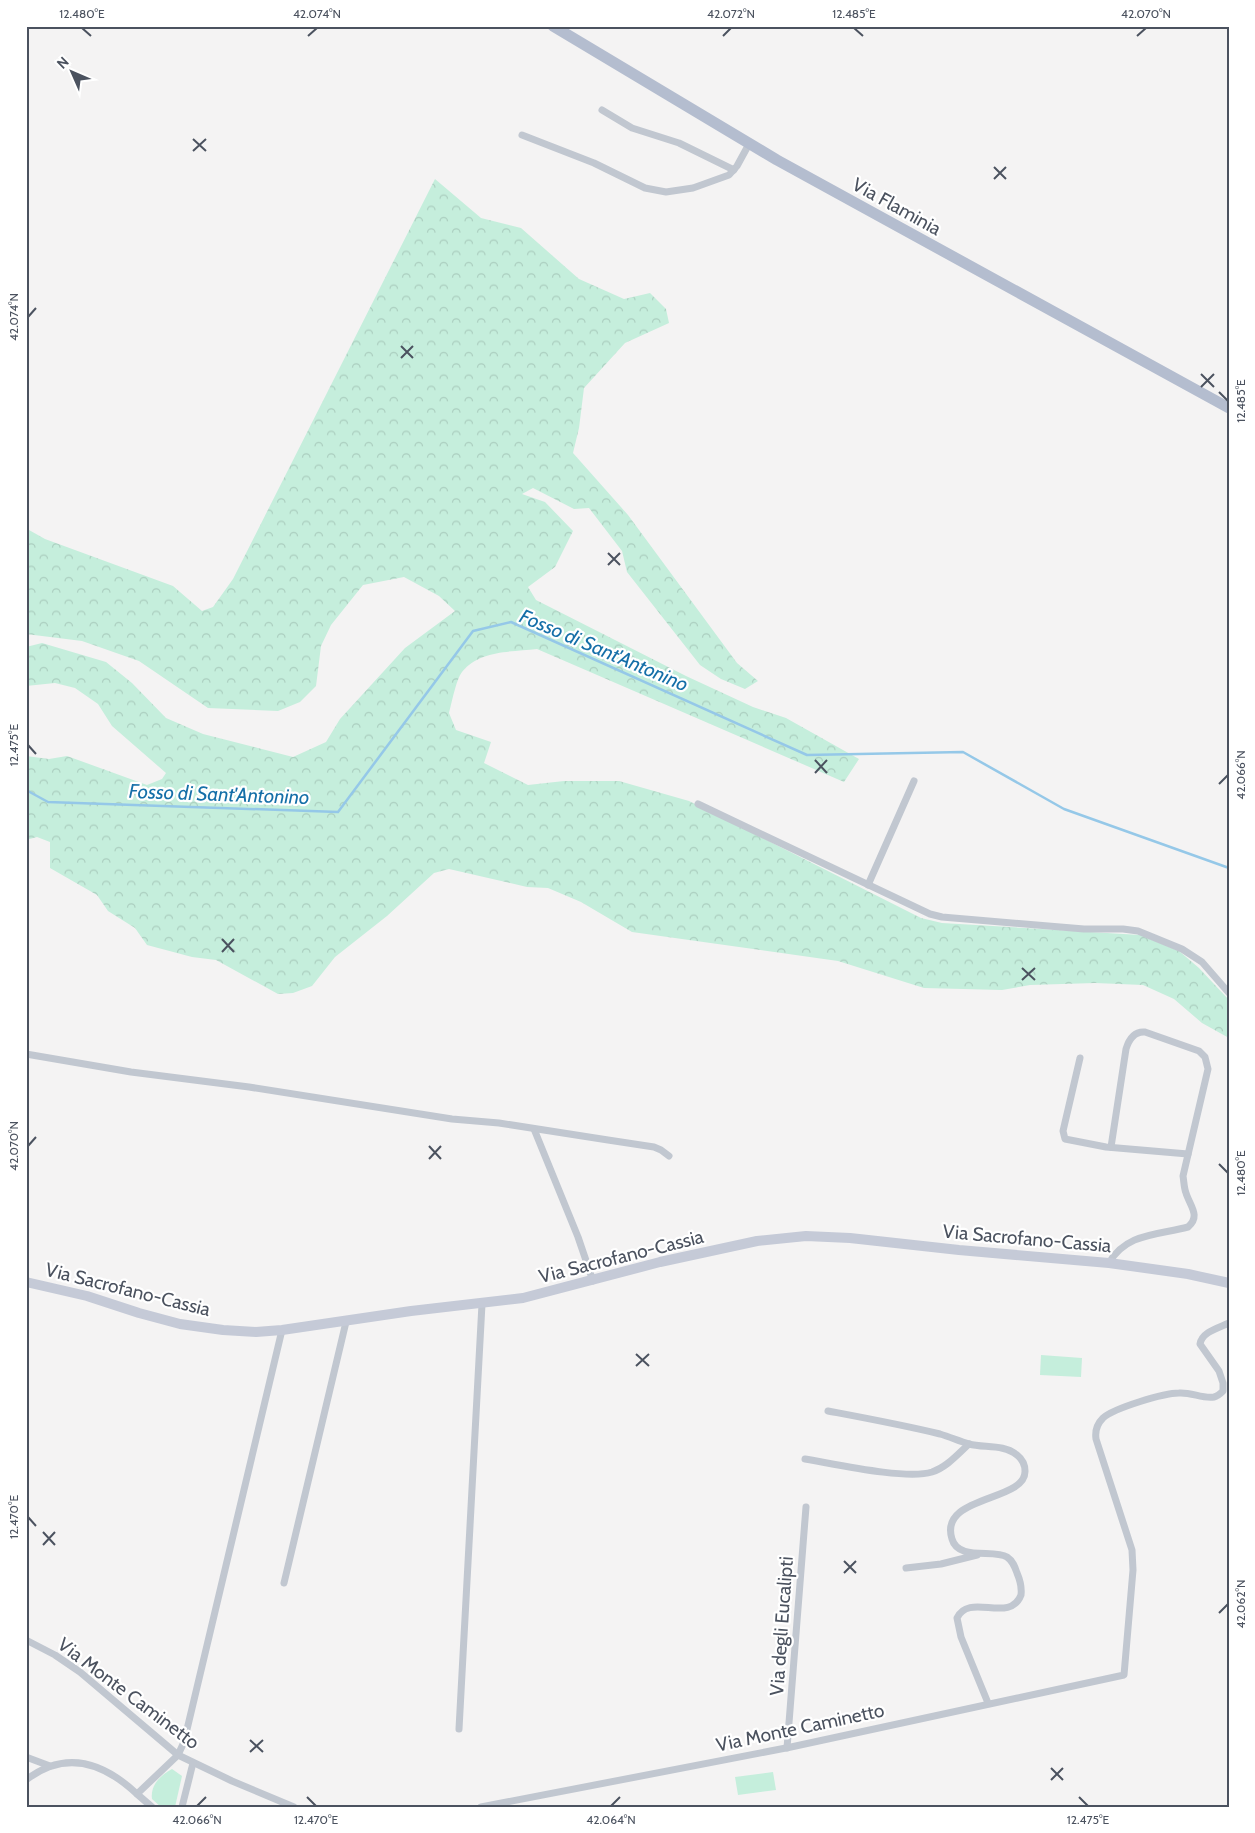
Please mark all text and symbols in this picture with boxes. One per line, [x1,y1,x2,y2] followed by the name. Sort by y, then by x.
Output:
[59,6,105,21] text: 12.480°E
[293,6,341,21] text: 42.074°N
[707,6,755,21] text: 42.072°N
[832,6,876,21] text: 12.485°E
[1121,6,1171,21] text: 42.070°N
[48,48,98,98] north arrow
[53,53,73,73] text: N
[848,173,945,240] street label: Via Flaminia
[6,293,21,341] text: 42.074°N
[1233,379,1248,423] text: 12.485°E
[516,604,692,696] water label: Fosso di Sant'Antonino
[6,724,21,766] text: 12.475°E
[1233,750,1248,800] text: 42.066°N
[128,779,310,809] water label: Fosso di Sant'Antonino
[6,1121,21,1171] text: 42.070°N
[1233,1150,1248,1196] text: 12.480°E
[942,1220,1112,1257] street label: Via Sacrofano-Cassia
[536,1225,706,1288] street label: Via Sacrofano-Cassia
[43,1258,213,1321] street label: Via Sacrofano-Cassia
[6,1495,21,1539] text: 12.470°E
[765,1556,798,1696] street label: Via degli Eucalipti
[1233,1580,1248,1628] text: 42.062°N
[53,1633,204,1754] street label: Via Monte Caminetto
[714,1698,886,1757] street label: Via Monte Caminetto
[172,1812,222,1827] text: 42.066°N
[294,1812,338,1827] text: 12.470°E
[586,1812,636,1827] text: 42.064°N
[1067,1812,1109,1827] text: 12.475°E

